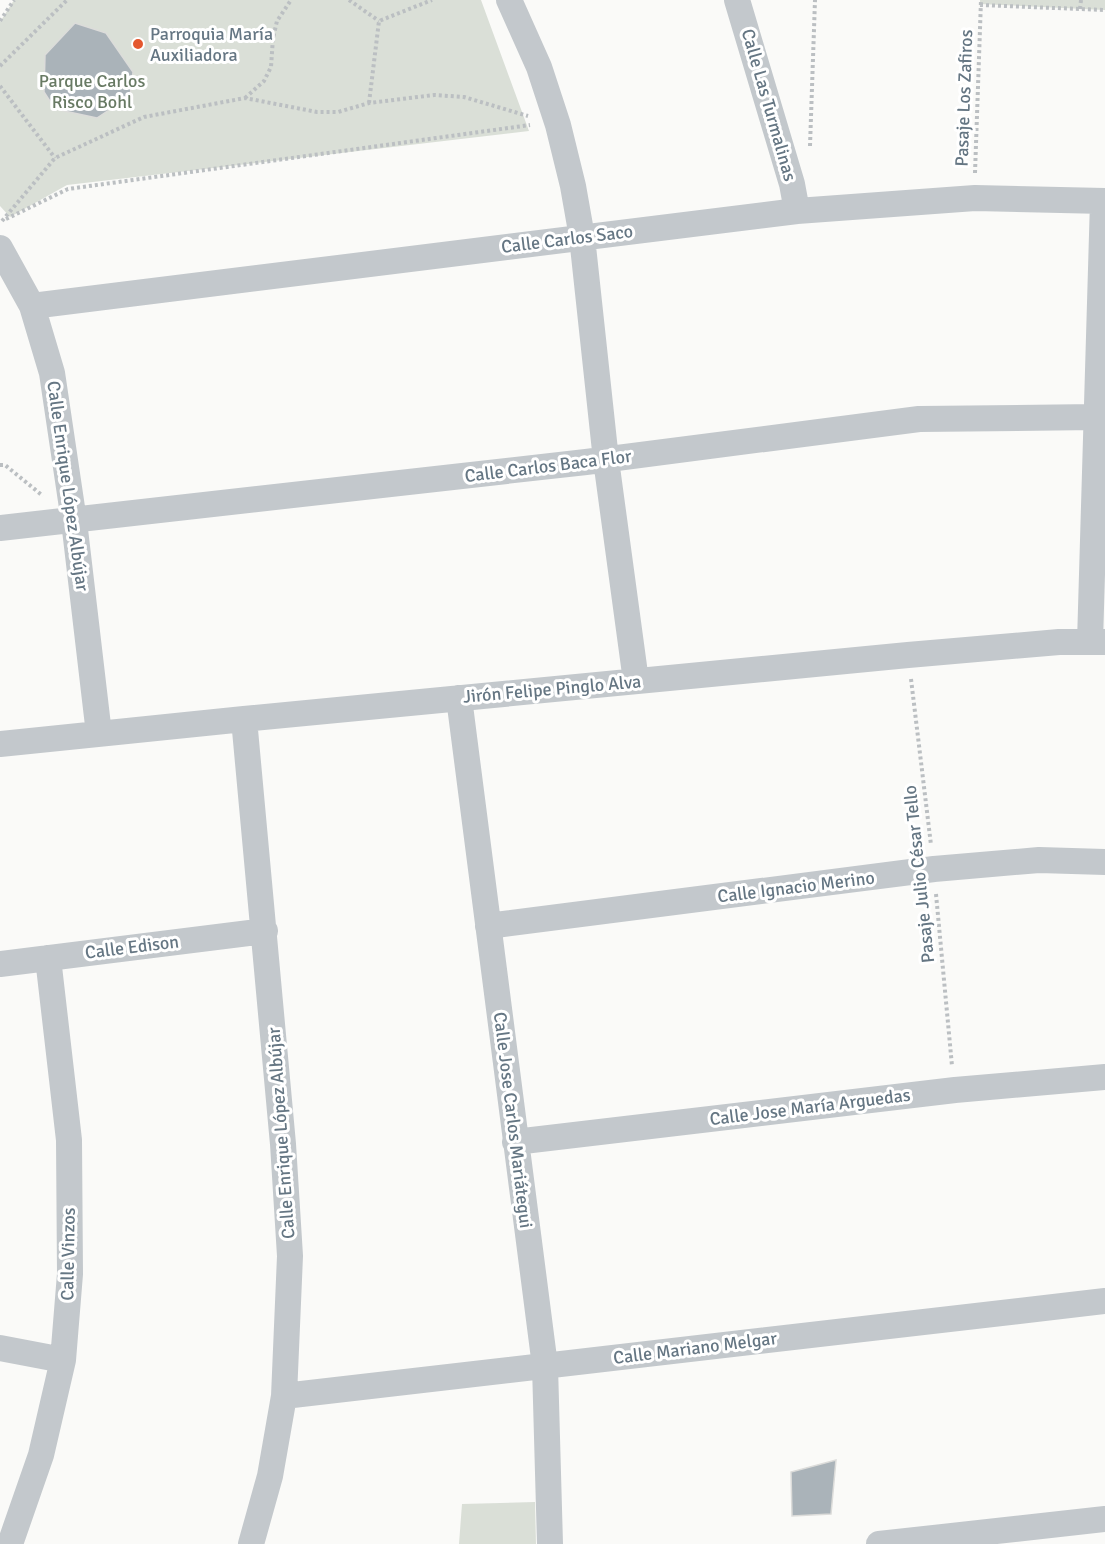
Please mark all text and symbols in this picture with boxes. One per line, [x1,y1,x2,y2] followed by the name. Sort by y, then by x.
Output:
[150,23,273,66] place label: Parroquia María Auxiliadora
[737,26,801,184] street label: Calle Las Turmalinas
[951,29,977,167] street label: Pasaje Los Zafiros
[131,37,145,51] marker: Parroquia María Auxiliadora
[39,70,145,113] park label: Parque Carlos Risco Bohl
[500,220,634,258] street label: Calle Carlos Saco
[42,379,94,593] street label: Calle Enrique López Albújar
[463,445,633,487] street label: Calle Carlos Baca Flor
[462,670,642,708] street label: Jirón Felipe Pinglo Alva
[899,784,939,964] street label: Pasaje Julio César Tello
[716,866,876,908] street label: Calle Ignacio Merino
[84,930,180,964] street label: Calle Edison
[489,1011,537,1229] street label: Calle Jose Carlos Mariátegui
[263,1026,299,1240] street label: Calle Enrique López Albújar
[708,1084,912,1130] street label: Calle Jose María Arguedas
[56,1207,80,1301] street label: Calle Vinzos
[612,1327,778,1369] street label: Calle Mariano Melgar

